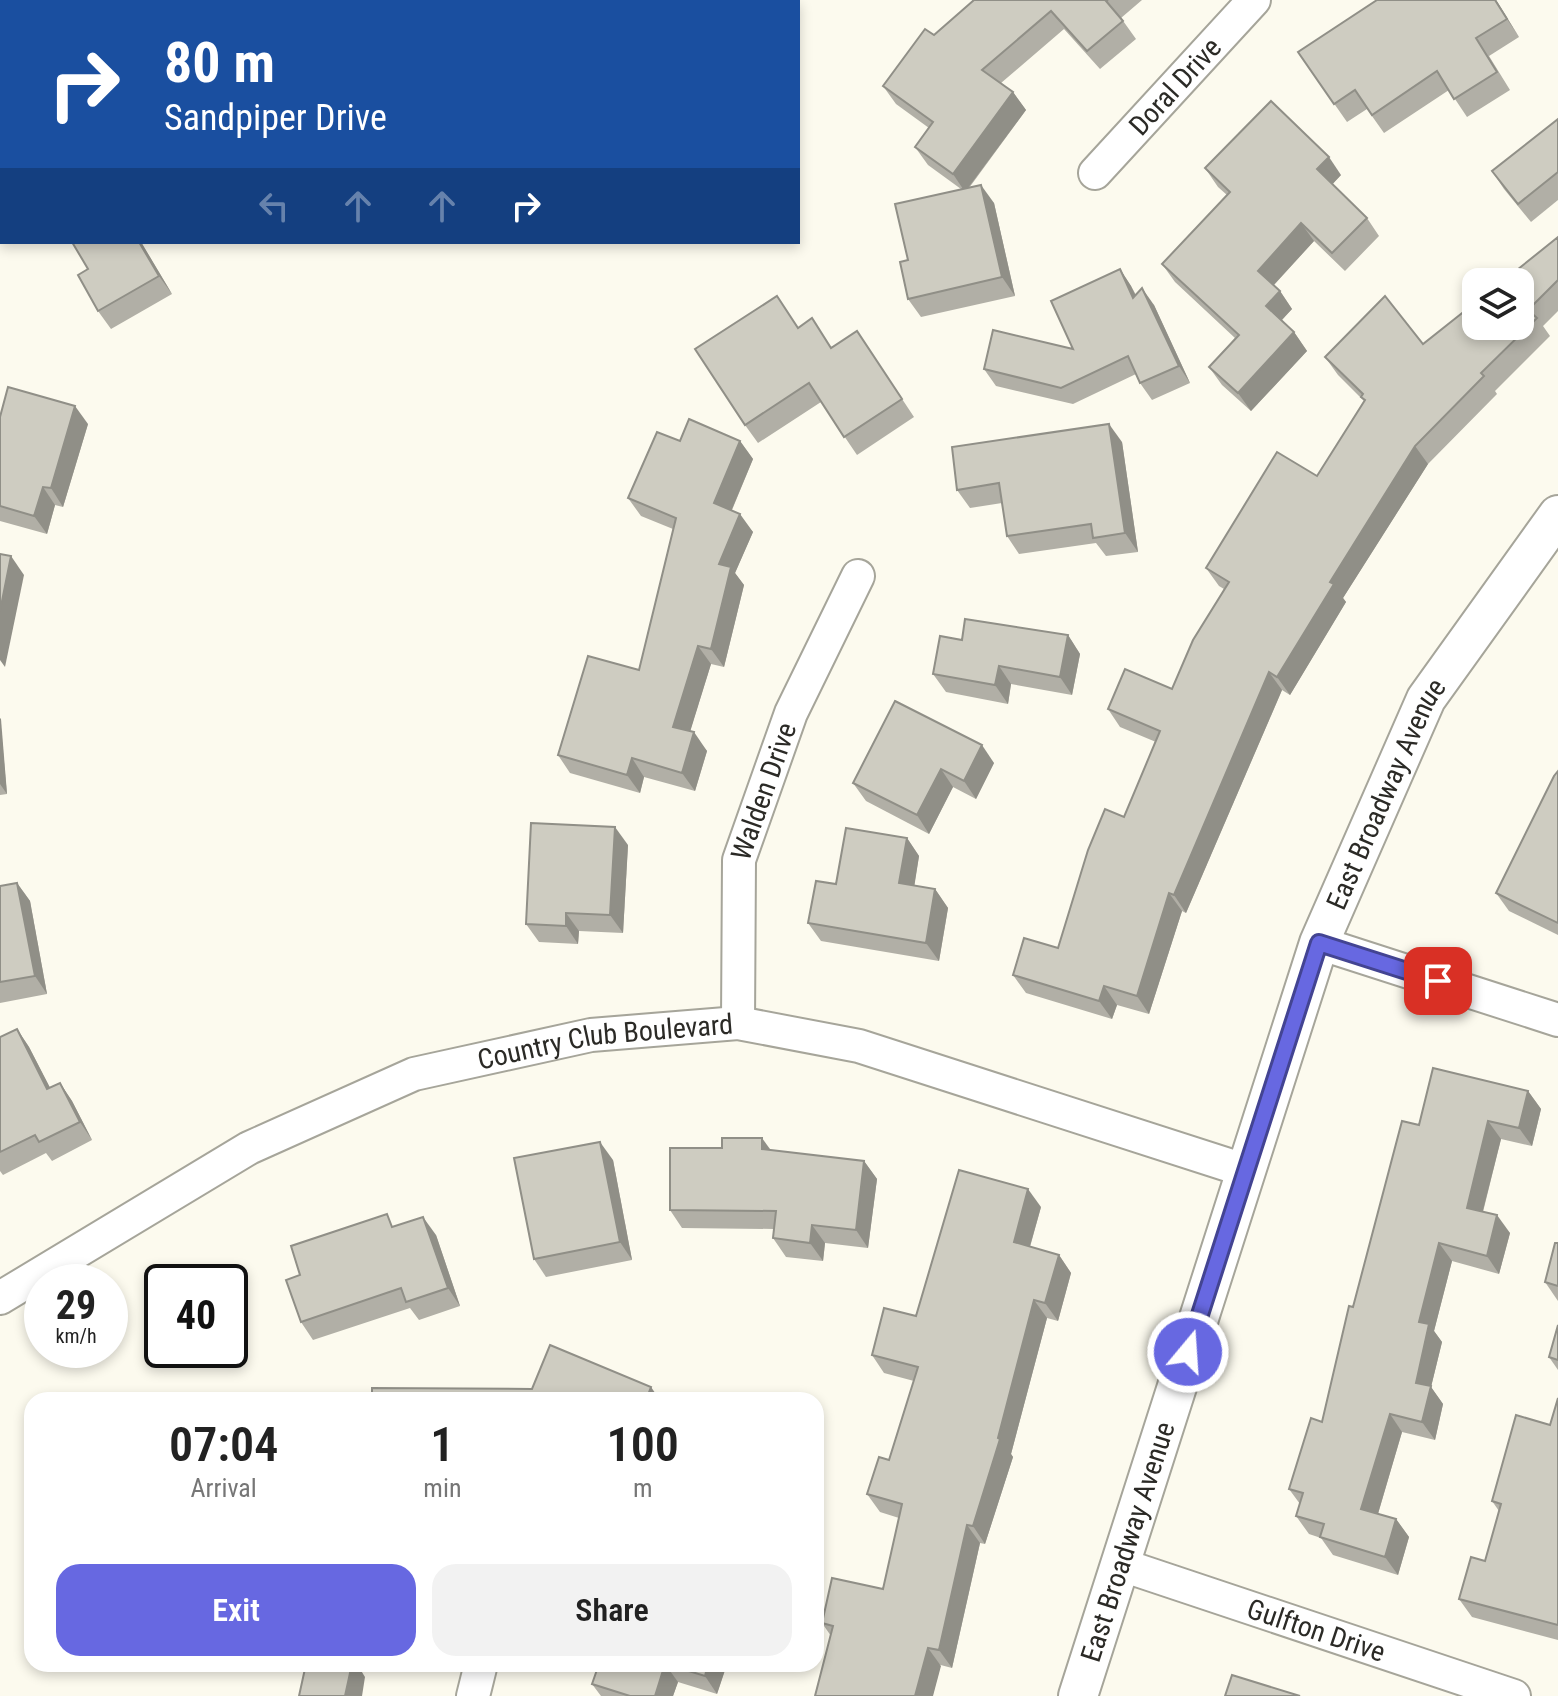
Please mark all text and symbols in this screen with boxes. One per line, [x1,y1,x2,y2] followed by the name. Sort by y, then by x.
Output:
[164,30,275,96] text: 80 m
[1122,31,1228,142] street label: Doral Drive
[32,32,136,136] icon: right
[164,97,387,139] text: Sandpiper Drive
[252,184,296,228] icon: left
[336,184,380,228] icon: ahead
[420,184,464,228] icon: ahead
[504,184,548,228] icon: right
[1462,268,1534,340] map controls
[1462,268,1534,340] button: layers
[1320,672,1453,915] street label: East Broadway Avenue
[724,718,803,865] street label: Walden Drive
[1404,947,1472,1015] pin
[1416,959,1460,1003] icon: arrive
[474,1007,734,1077] street label: Country Club Boulevard
[144,1264,248,1368] speed limit sign: 40
[56,1282,96,1329] text: 29
[1146,1310,1230,1394] position arrow
[55,1324,97,1348] text: km/h
[169,1416,278,1473] text: 07:04
[430,1416,454,1473] text: 1
[607,1416,679,1473] text: 100
[1074,1418,1182,1666] street label: East Broadway Avenue
[191,1473,257,1503] text: Arrival
[423,1473,461,1503] text: min
[633,1473,653,1503] text: m
[56,1564,416,1656] button: Exit
[432,1564,792,1656] button: Share
[1243,1592,1389,1669] street label: Gulfton Drive

